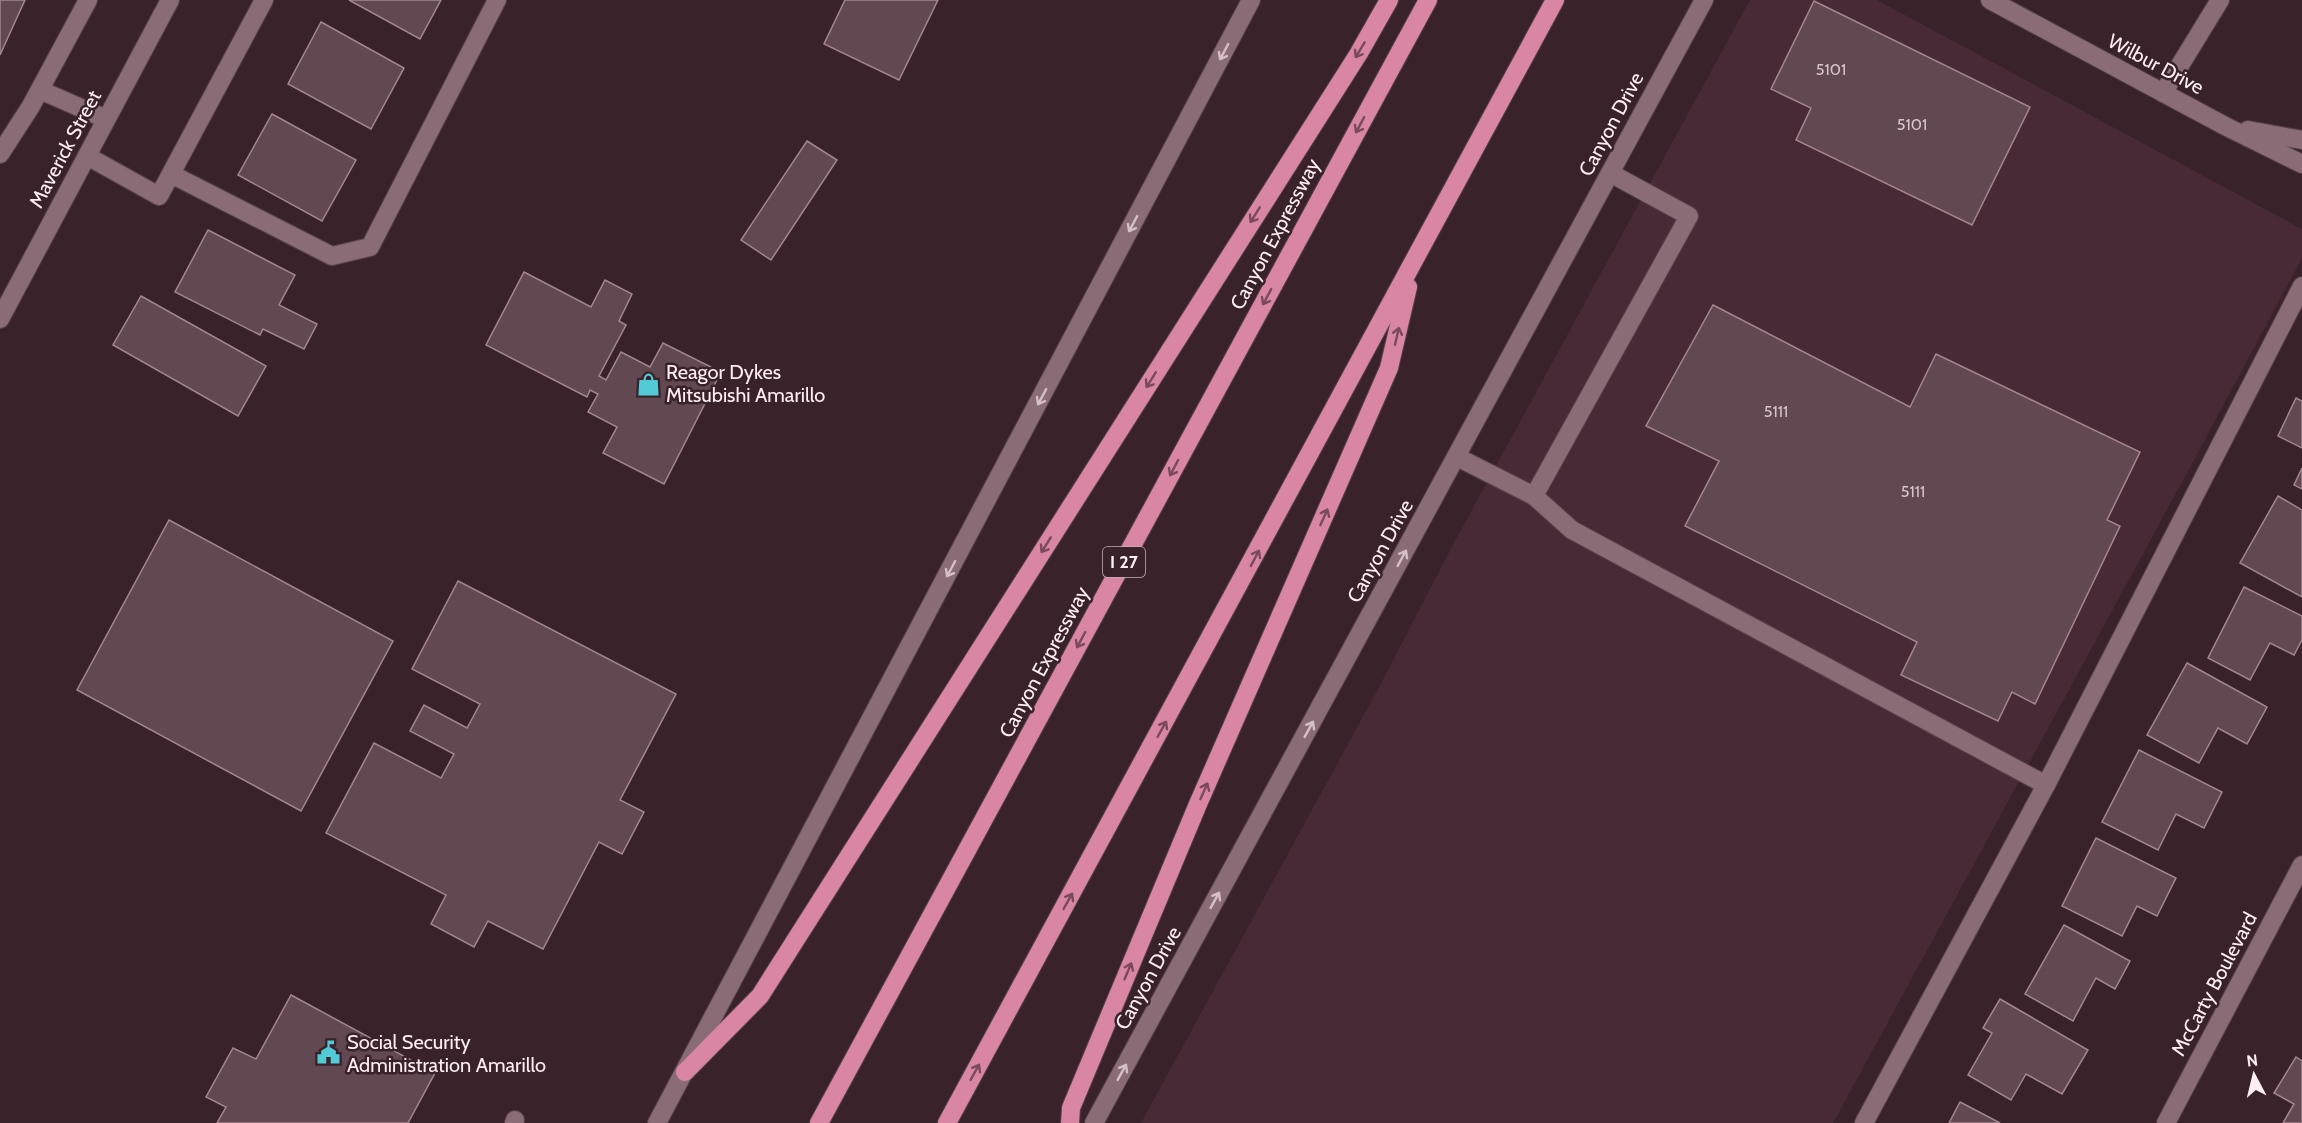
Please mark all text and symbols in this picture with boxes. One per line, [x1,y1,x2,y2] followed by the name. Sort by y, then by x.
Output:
[2104,29,2208,99] street label: Wilbur Drive
[1353,41,1365,58] one-way arrow
[1218,42,1229,60] one-way arrow
[1816,60,1846,79] house number: 5101
[1574,68,1648,180] street label: Canyon Drive
[24,86,106,212] street label: Maverick Street
[1897,115,1927,134] house number: 5101
[1354,116,1365,134] one-way arrow
[1225,154,1325,314] street label: Canyon Expressway
[1249,206,1261,223] one-way arrow
[1127,215,1139,232] one-way arrow
[1261,288,1273,305] one-way arrow
[1391,327,1403,346] one-way arrow
[666,360,825,407] place label: Reagor Dykes Mitsubishi Amarillo
[635,371,661,397] shop icon: Reagor Dykes Mitsubishi Amarillo
[1144,371,1156,388] one-way arrow
[1036,387,1047,405] one-way arrow
[1764,402,1788,421] house number: 5111
[1168,459,1180,476] one-way arrow
[1901,482,1925,501] house number: 5111
[1342,495,1418,607] street label: Canyon Drive
[1319,508,1330,526] one-way arrow
[1040,536,1053,553] one-way arrow
[1103,547,1145,577] road number: I 27
[1397,549,1408,567] one-way arrow
[1249,550,1261,567] one-way arrow
[945,560,957,577] one-way arrow
[994,582,1094,742] street label: Canyon Expressway
[1075,630,1086,648] one-way arrow
[1157,721,1168,739] one-way arrow
[1303,721,1315,738] one-way arrow
[1199,783,1210,801] one-way arrow
[1063,892,1074,910] one-way arrow
[1209,892,1221,909] one-way arrow
[2166,908,2262,1060] street label: McCarty Boulevard
[1110,922,1186,1034] street label: Canyon Drive
[1123,962,1134,981] one-way arrow
[347,1030,546,1077] place label: Social Security Administration Amarillo
[316,1040,342,1066] public building icon: Social Security Administration Amarillo
[2224,1045,2284,1105] north arrow
[2245,1050,2259,1071] text: N
[970,1063,981,1081] one-way arrow
[1117,1063,1128,1081] one-way arrow

